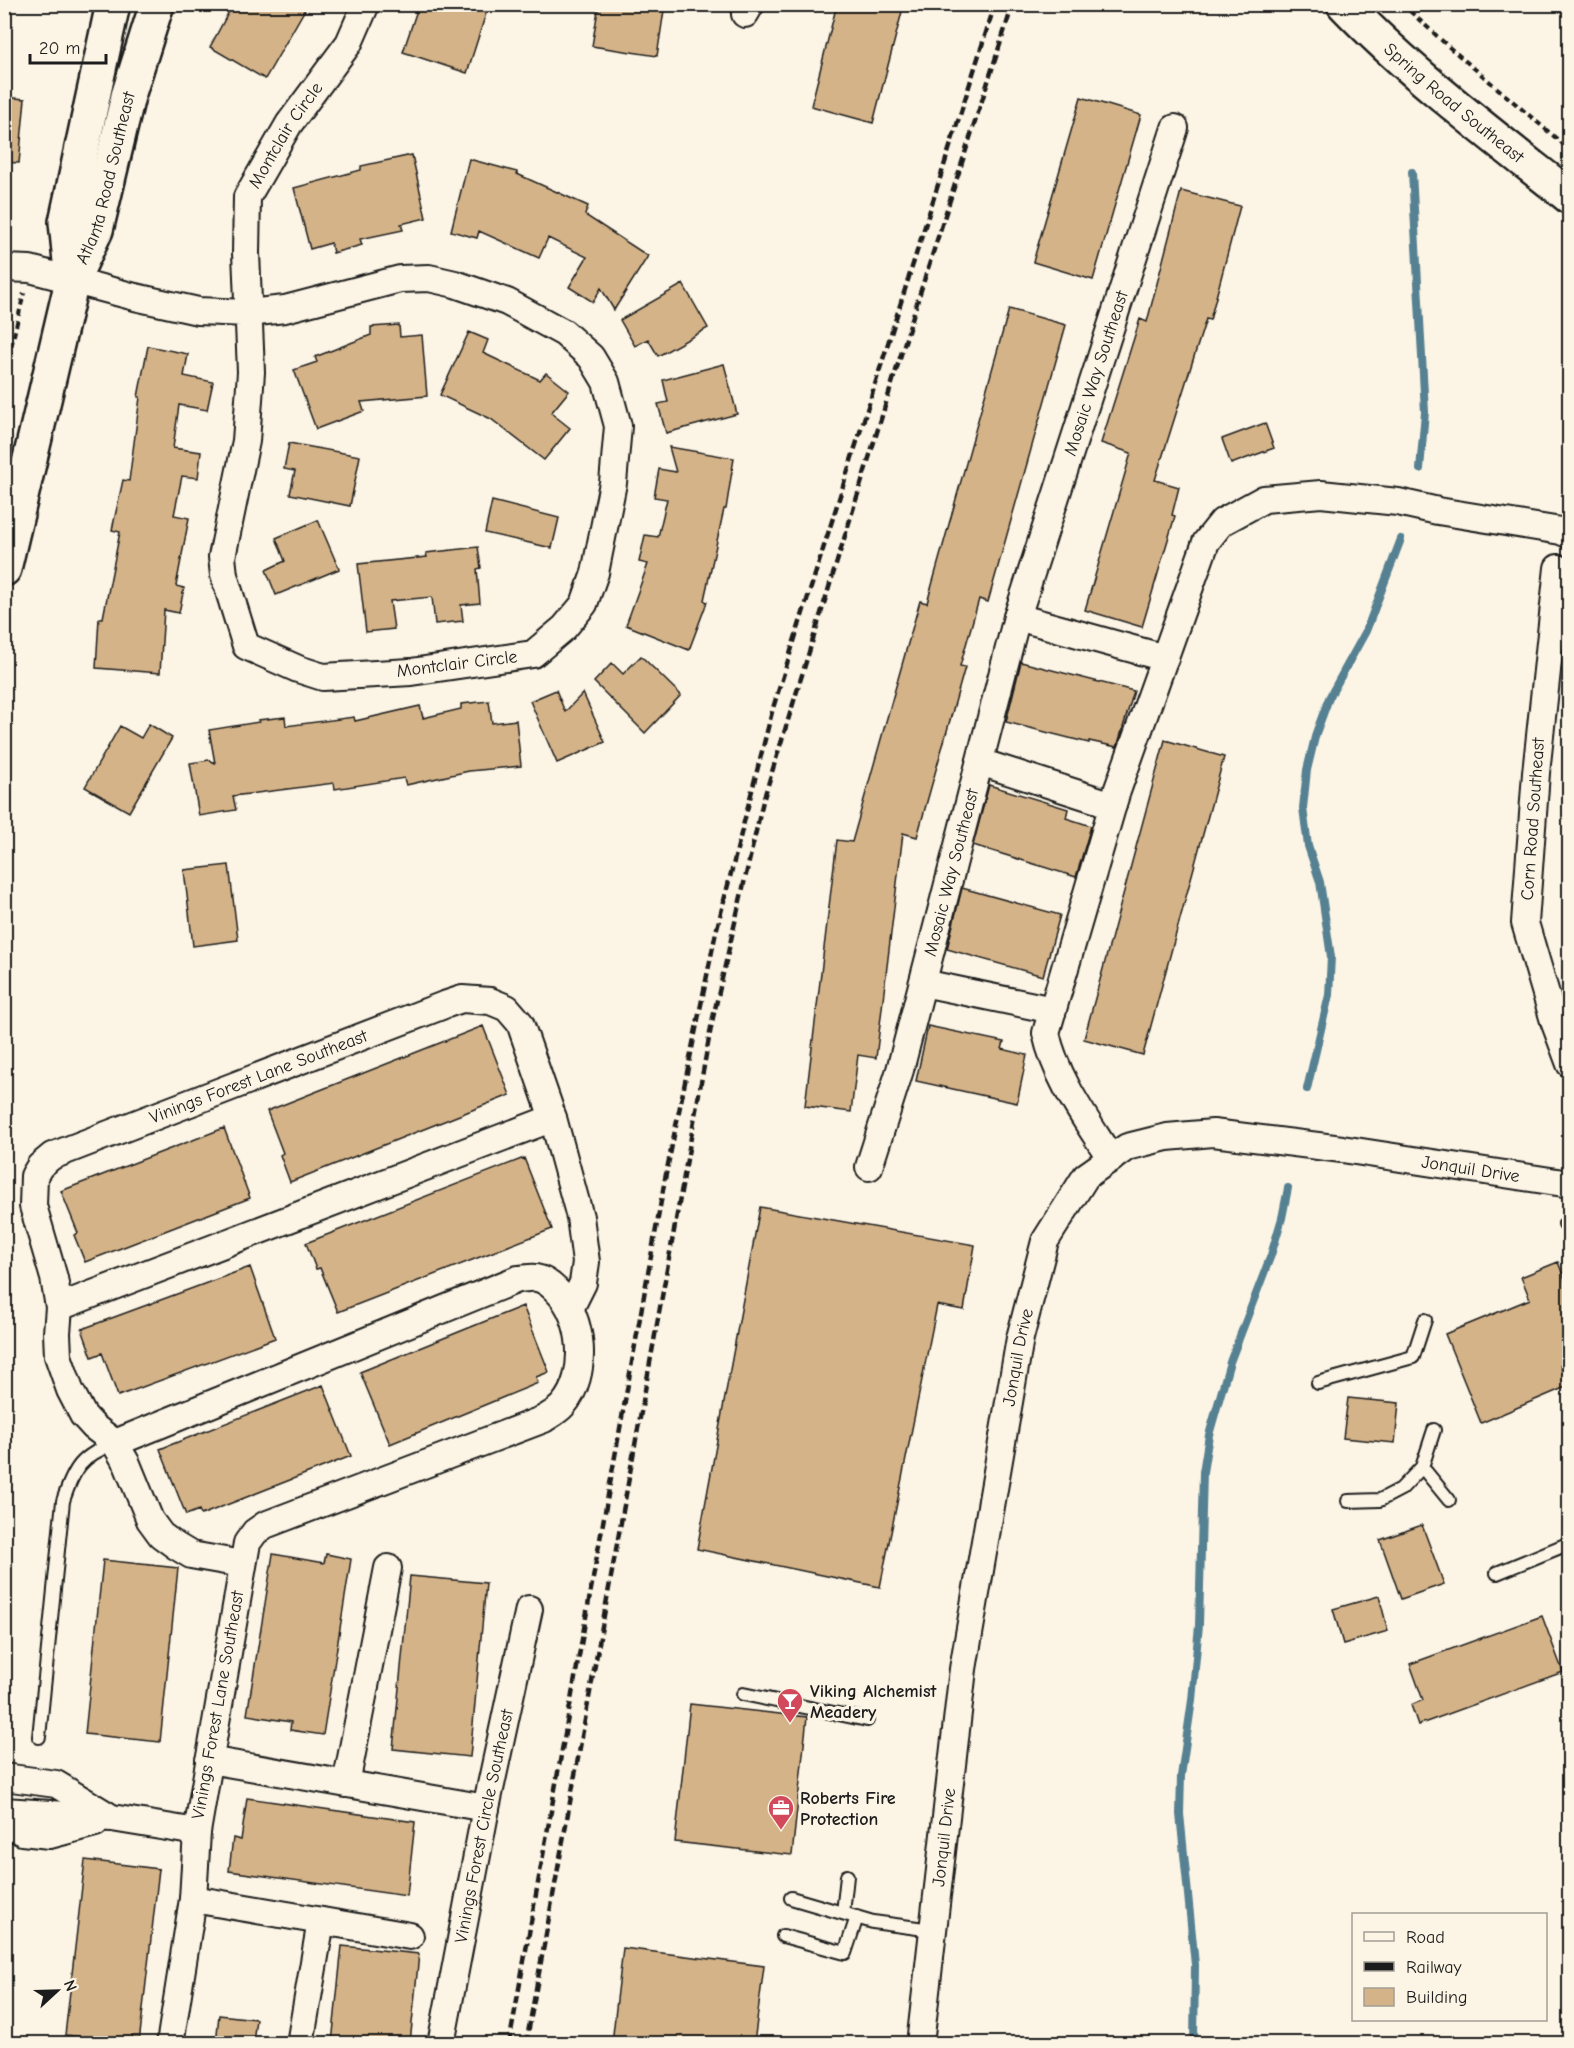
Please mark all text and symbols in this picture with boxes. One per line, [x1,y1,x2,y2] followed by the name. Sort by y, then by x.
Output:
[30,27,106,65] scale bar
[39,38,80,59] text: 20 m
[1380,38,1529,168] street label: Spring Road Southeast
[244,78,327,192] street label: Montclair Circle
[71,88,139,267] street label: Atlanta Road Southeast
[1059,287,1133,458] street label: Mosaic Way Southeast
[395,646,519,682] street label: Montclair Circle
[1517,736,1549,901] street label: Corn Road Southeast
[919,785,983,958] street label: Mosaic Way Southeast
[146,1025,371,1128] street label: Vinings Forest Lane Southeast
[1420,1151,1521,1187] street label: Jonquil Drive
[998,1306,1038,1408] street label: Jonquil Drive
[188,1588,249,1821] street label: Vinings Forest Lane Southeast
[810,1681,938,1723] place label: Viking Alchemist Meadery
[775,1686,805,1724] bar icon: Viking Alchemist Meadery
[450,1706,518,1945] street label: Vinings Forest Circle Southeast
[928,1787,960,1888] street label: Jonquil Drive
[800,1788,896,1830] place label: Roberts Fire Protection
[766,1793,796,1831] office icon: Roberts Fire Protection
[1352,1913,1547,2021] legend
[1406,1927,1445,1948] text: Road
[1406,1957,1463,1978] text: Railway
[27,1961,87,2021] north arrow
[60,1978,80,1994] text: N
[1406,1987,1468,2008] text: Building

